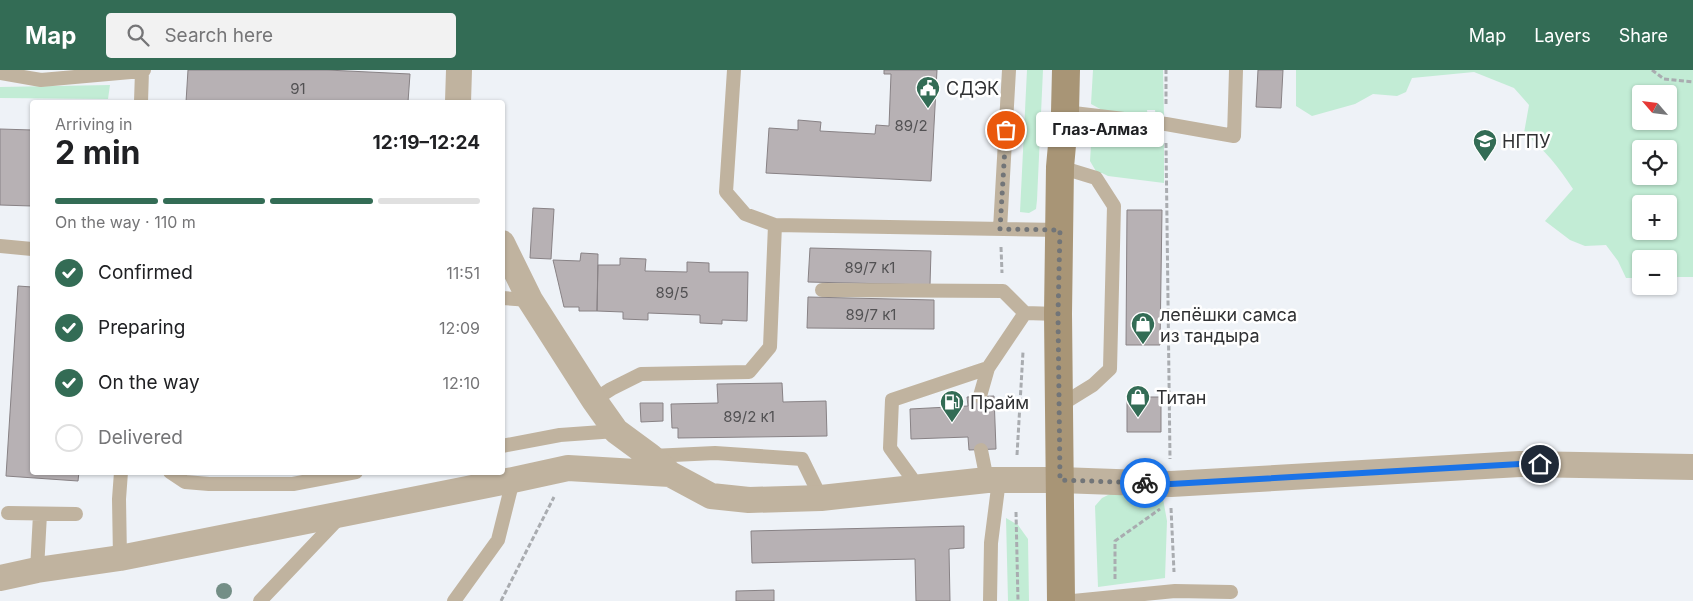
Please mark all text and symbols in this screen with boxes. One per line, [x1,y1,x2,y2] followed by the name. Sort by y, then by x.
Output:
[106,13,456,58] search box
[25,21,76,50] text: Map
[124,21,152,49] icon: search
[164,24,273,47] text: Search here
[1469,25,1506,46] text: Map
[1534,25,1591,46] text: Layers
[1619,25,1668,46] text: Share
[915,75,941,109] public building icon: СДЭК
[946,78,999,99] place label: СДЭК
[290,79,306,98] house number: 91
[1632,85,1678,130] north arrow
[1632,85,1677,295] map controls
[985,109,1027,151] pin
[1036,112,1164,148] callout: Глаз-Алмаз
[55,114,132,134] text: Arriving in
[894,116,928,135] house number: 89/2
[992,116,1020,144] icon: bag
[1052,119,1148,139] text: Глаз-Алмаз
[1472,128,1498,162] school or university icon: НГПУ
[372,131,480,154] text: 12:19–12:24
[1502,131,1550,152] place label: НГПУ
[55,133,141,172] text: 2 min
[1632,140,1677,185] button: locate
[1632,195,1677,240] button: +
[55,212,196,232] text: On the way · 110 m
[1632,250,1677,295] button: −
[845,258,895,277] house number: 89/7 к1
[55,259,83,287] icon: check
[98,261,193,284] text: Confirmed
[446,263,480,283] text: 11:51
[655,283,689,302] house number: 89/5
[1160,304,1297,346] place label: лепёшки самса из тандыра
[846,305,896,324] house number: 89/7 к1
[1130,311,1156,345] shop icon: лепёшки самса из тандыра
[55,314,83,342] icon: check
[98,316,185,339] text: Preparing
[439,318,480,338] text: 12:09
[55,369,83,397] icon: check
[98,371,200,394] text: On the way
[443,373,480,393] text: 12:10
[1125,384,1151,418] shop icon: Титан
[1156,387,1206,408] place label: Титан
[939,389,965,423] fuel station icon: Прайм
[970,392,1029,413] place label: Прайм
[723,407,775,426] house number: 89/2 к1
[98,426,183,449] text: Delivered
[1519,443,1561,485] pin
[1526,450,1554,478] icon: home
[1120,458,1170,508] courier
[1131,469,1159,497] icon: bike

